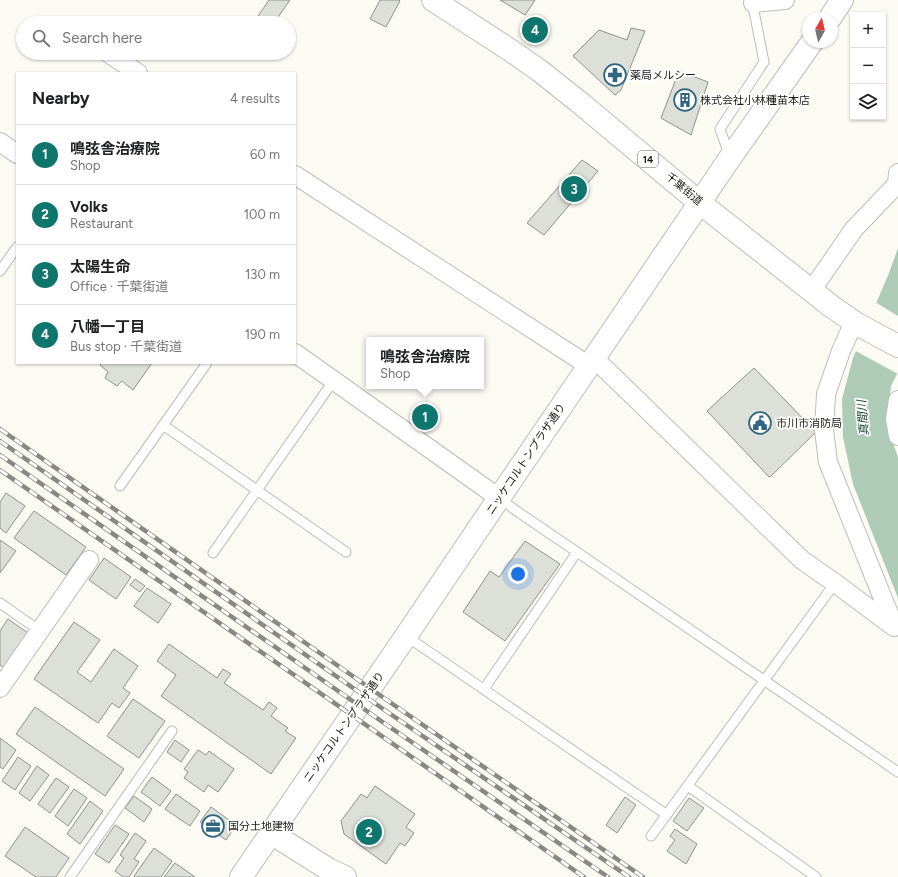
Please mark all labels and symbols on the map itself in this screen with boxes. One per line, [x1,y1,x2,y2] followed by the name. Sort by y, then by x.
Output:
[802,12,838,48] north arrow
[522,15,548,45] pin: 4
[602,62,628,88] pharmacy icon: 薬局メルシー
[630,69,696,82] place label: 薬局メルシー
[672,87,698,113] building icon: 株式会社小林種苗本店
[700,94,810,107] place label: 株式会社小林種苗本店
[638,151,658,167] road number: 14
[663,170,705,208] street label: 千葉街道
[561,174,587,204] pin: 3
[854,397,872,437] water label: 真間川
[484,401,568,517] street label: ニッケコルトンプラザ通り
[412,402,438,432] pin: 1
[747,410,773,436] public building icon: 市川市消防局
[776,417,842,430] place label: 市川市消防局
[508,564,528,584] your location
[301,669,387,785] street label: ニッケコルトンプラザ通り
[200,813,226,839] office icon: 国分土地建物
[356,817,382,847] pin: 2
[228,820,294,833] place label: 国分土地建物

